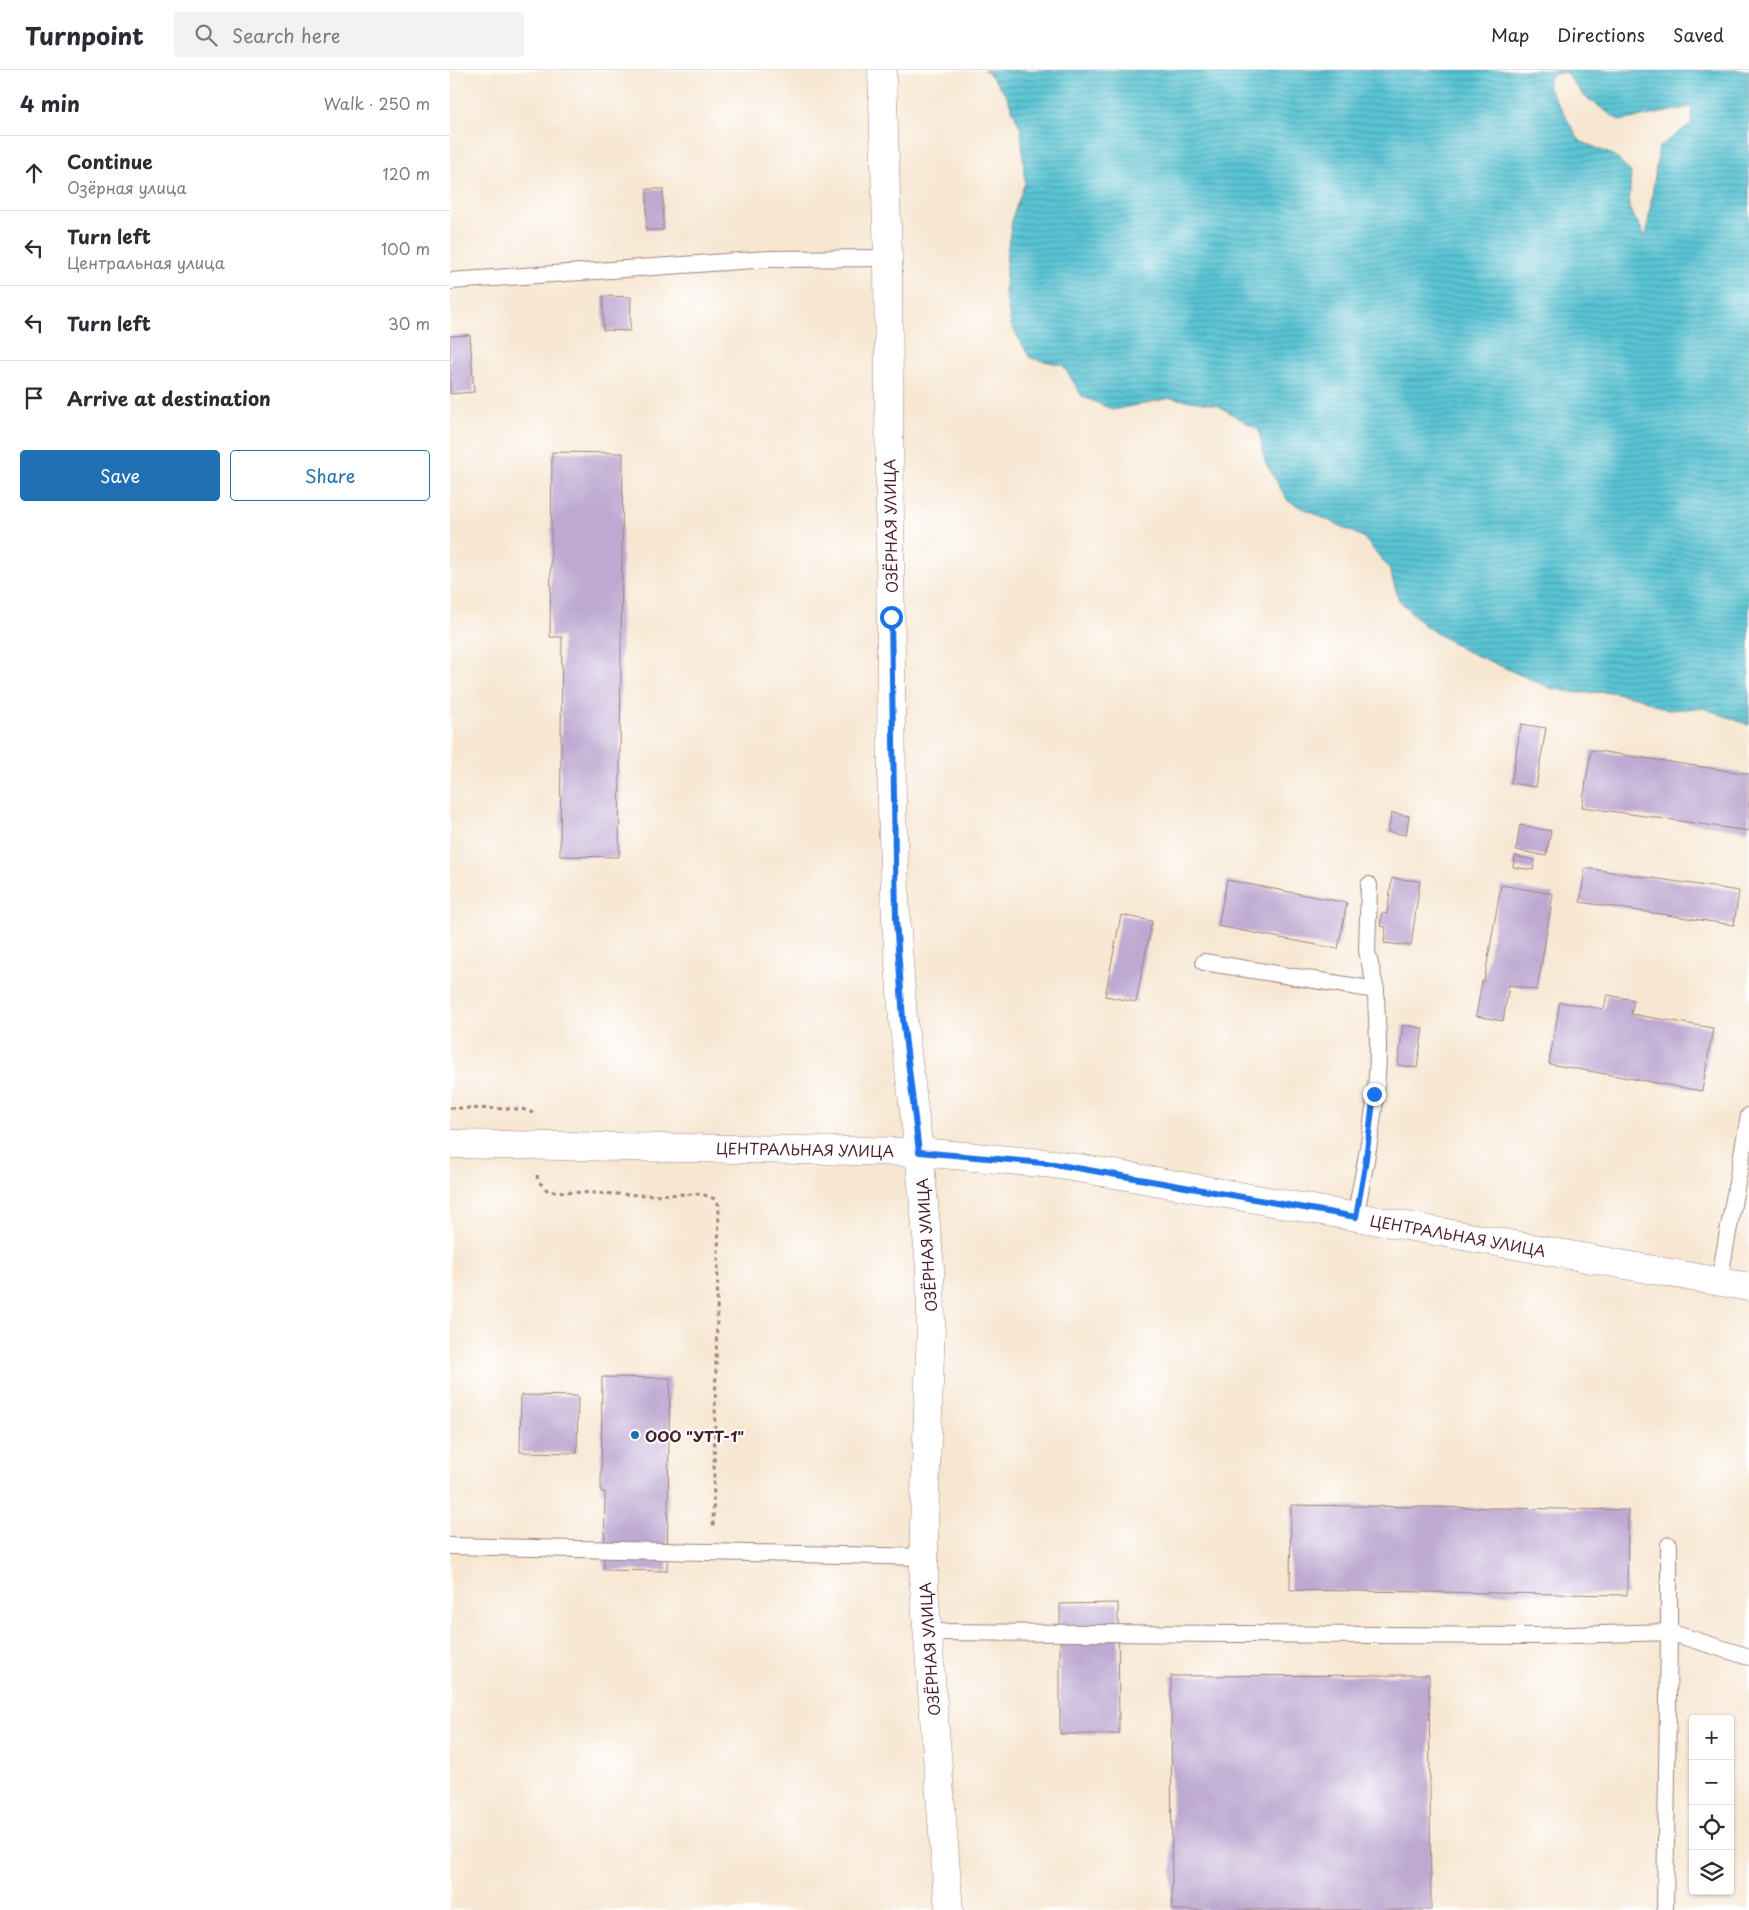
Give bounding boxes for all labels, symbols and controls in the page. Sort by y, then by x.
search box [174,12,524,57]
text: Turnpoint [25,17,144,53]
icon: search [192,21,220,49]
text: Search here [232,21,341,49]
text: Map [1491,21,1529,48]
text: Directions [1557,21,1645,48]
text: Saved [1673,21,1724,48]
text: 4 min [20,87,80,119]
text: Walk · 250 m [324,91,430,115]
text: Continue [67,147,153,175]
icon: ahead [20,159,48,187]
text: 120 m [383,161,430,185]
text: Озёрная улица [67,175,186,199]
text: Turn left [67,222,151,250]
icon: left [20,234,48,262]
text: 100 m [381,236,430,260]
text: Центральная улица [67,250,225,274]
icon: left [20,309,48,337]
text: Turn left [67,309,151,337]
text: 30 m [388,311,430,335]
icon: arrive [20,384,48,412]
text: Arrive at destination [67,384,271,412]
button: Save [20,450,220,501]
button: Share [230,450,430,501]
street label: ОЗЁРНАЯ УЛИЦА [877,459,903,593]
route start [880,606,903,629]
route end [1363,1083,1386,1106]
street label: ЦЕНТРАЛЬНАЯ УЛИЦА [716,1136,894,1162]
street label: ОЗЁРНАЯ УЛИЦА [910,1177,942,1313]
street label: ЦЕНТРАЛЬНАЯ УЛИЦА [1368,1208,1548,1262]
place label: ООО "УТТ-1" [645,1424,744,1447]
marker: ООО "УТТ-1" [629,1429,641,1441]
street label: ОЗЁРНАЯ УЛИЦА [913,1581,945,1717]
map controls [1689,1715,1734,1895]
button: + [1689,1715,1734,1760]
button: − [1689,1760,1734,1805]
button: locate [1689,1805,1734,1850]
button: layers [1689,1850,1734,1895]

